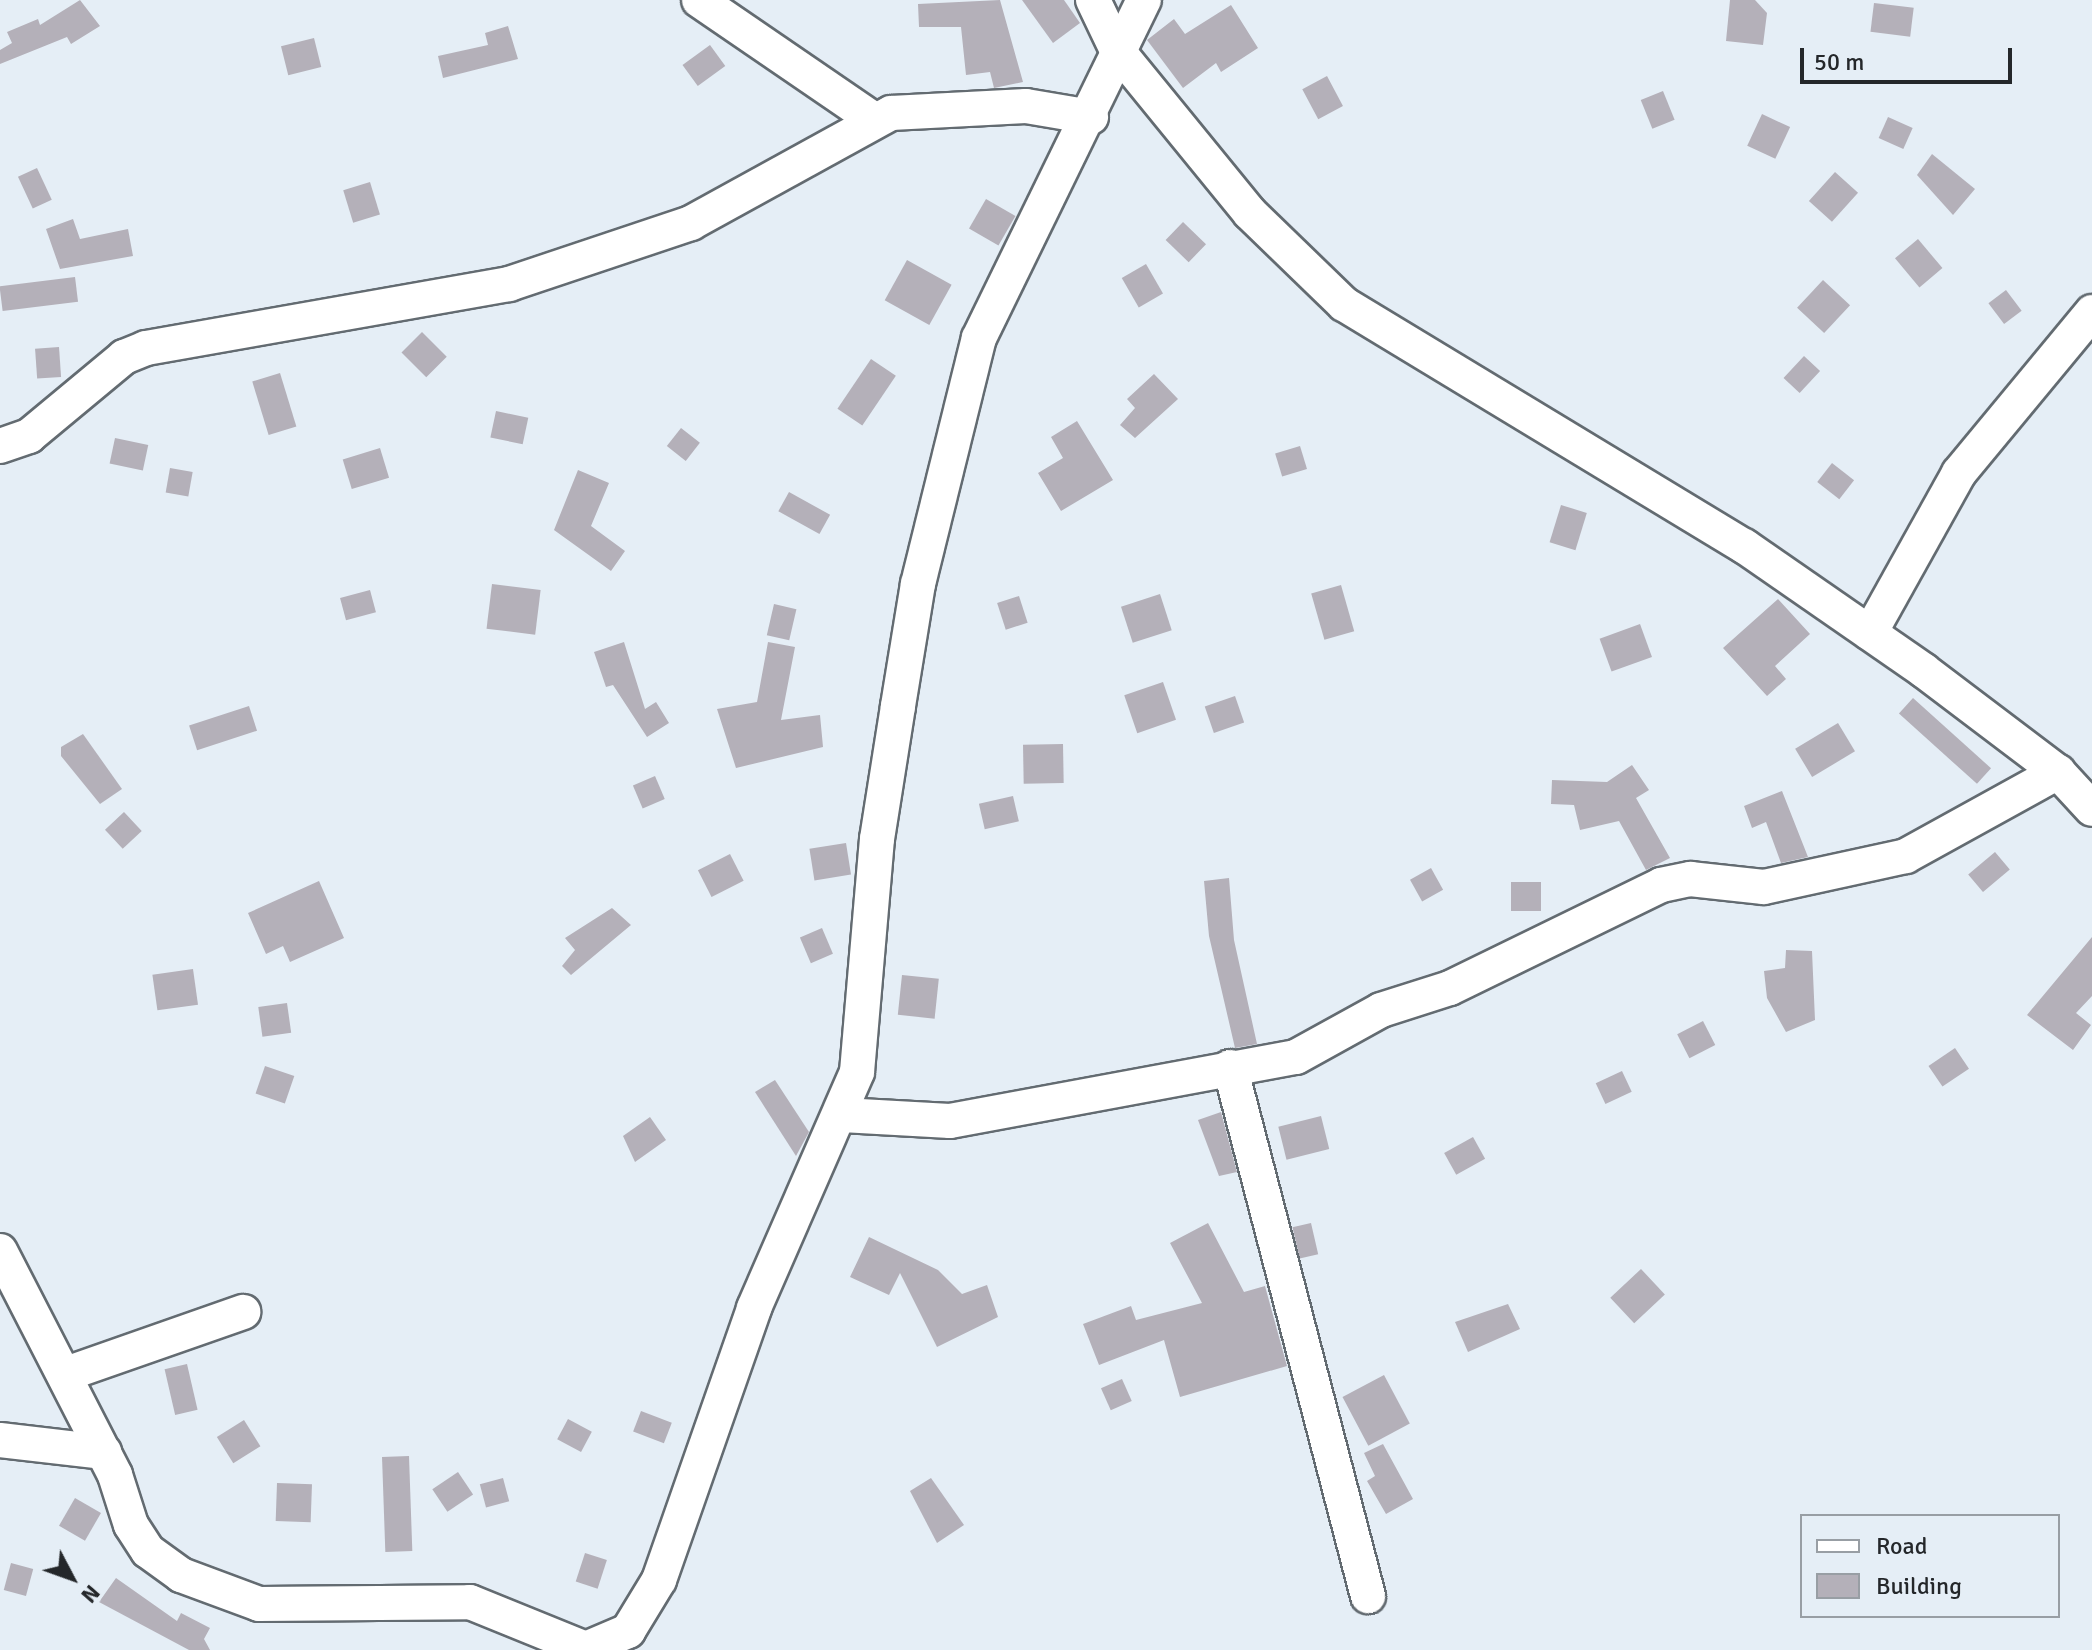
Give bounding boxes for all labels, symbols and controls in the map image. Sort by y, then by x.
scale bar [1804,32,2016,82]
text: 50 m [1814,47,1864,77]
legend [1800,1514,2060,1618]
text: Road [1876,1531,1927,1561]
north arrow [32,1538,112,1618]
text: Building [1876,1571,1962,1601]
text: N [75,1579,106,1609]

